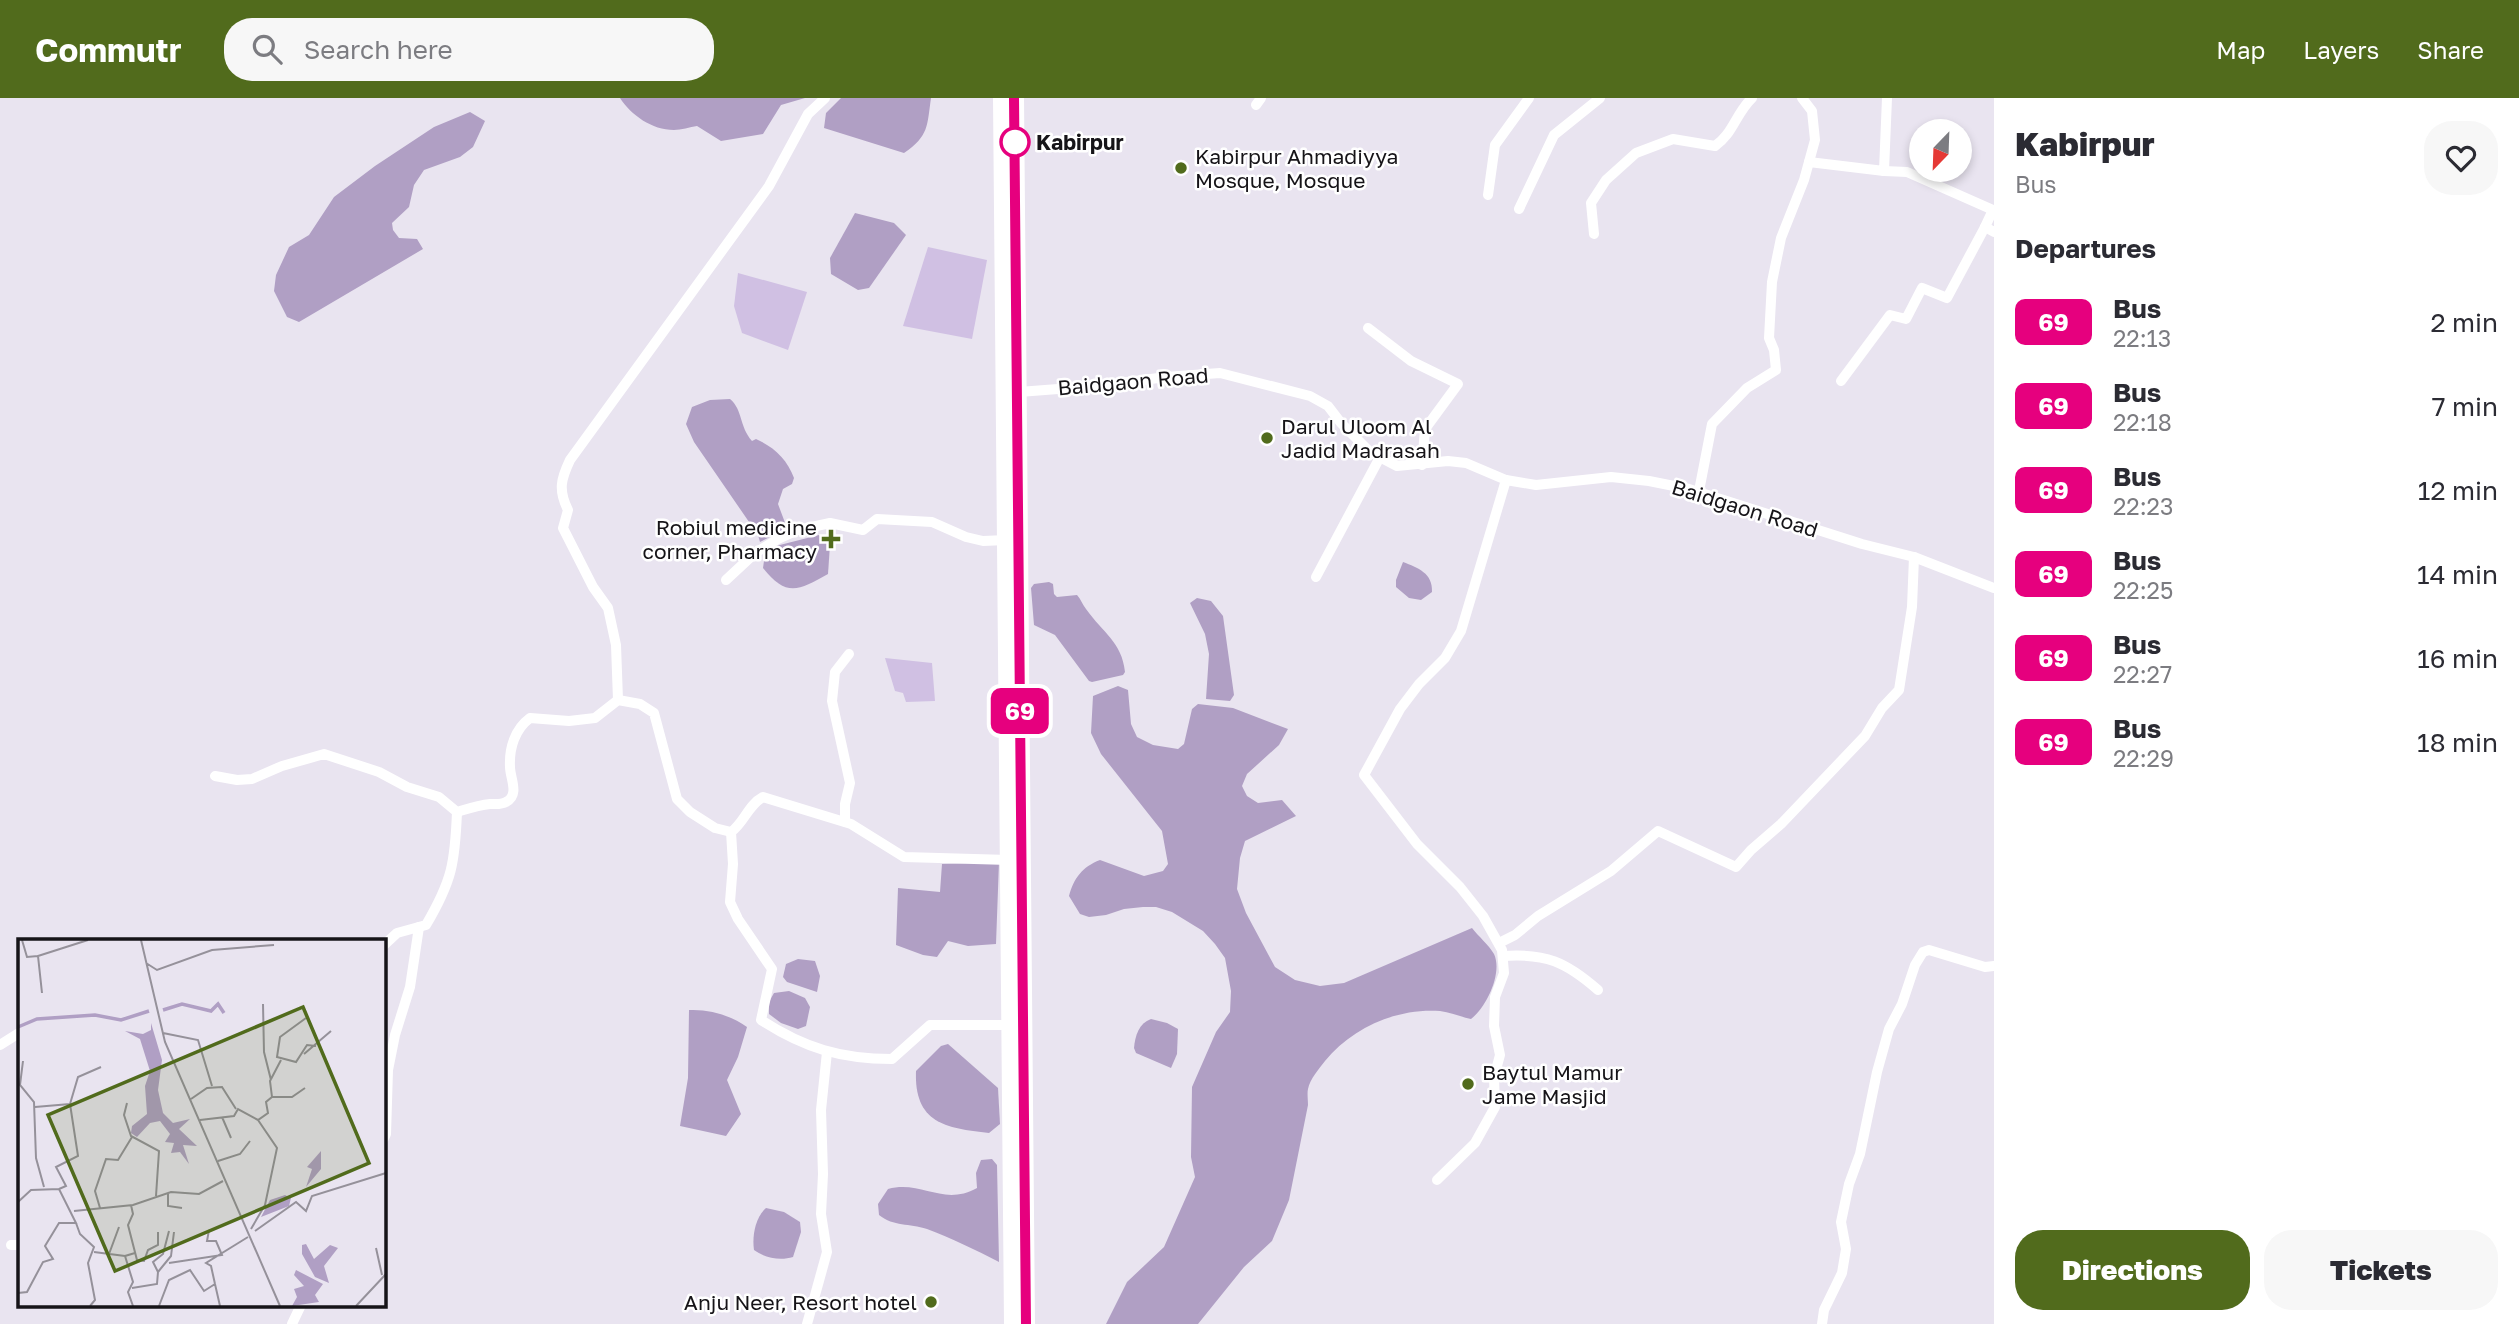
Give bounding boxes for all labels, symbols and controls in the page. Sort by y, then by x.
search box [224,18,714,81]
text: Commutr [35,30,182,69]
icon: search [248,30,286,68]
text: Search here [304,34,453,65]
text: Map [2216,35,2265,64]
text: Layers [2303,35,2379,64]
text: Share [2417,35,2484,64]
north arrow [1909,119,1972,182]
map controls [1909,119,1972,182]
button: heart [2424,121,2498,195]
text: Kabirpur [2015,124,2155,163]
marker: Kabirpur [1000,127,1030,157]
place label: Kabirpur [1036,129,1124,155]
place label: Kabirpur Ahmadiyya Mosque, Mosque [1195,143,1398,193]
marker: Kabirpur Ahmadiyya Mosque, Mosque [1173,160,1189,176]
text: Bus [2015,170,2057,198]
text: Departures [2015,233,2156,264]
text: Bus [2113,293,2161,324]
text: 69 [2038,307,2069,336]
text: 2 min [2430,307,2498,338]
text: 22:13 [2113,324,2171,352]
street label: Baidgaon Road [1056,361,1210,401]
text: Bus [2113,377,2161,408]
text: 69 [2038,391,2069,420]
text: 7 min [2432,391,2498,422]
text: 22:18 [2113,408,2172,436]
place label: Darul Uloom Al Jadid Madrasah [1281,413,1440,463]
marker: Darul Uloom Al Jadid Madrasah [1259,430,1275,446]
text: Bus [2113,461,2161,492]
street label: Baidgaon Road [1669,473,1821,543]
text: 69 [2038,475,2069,504]
text: 12 min [2418,475,2498,506]
text: 22:23 [2113,492,2173,520]
place label: Robiul medicine corner, Pharmacy [642,514,817,564]
marker: Robiul medicine corner, Pharmacy [823,531,839,547]
text: Bus [2113,545,2161,576]
text: 69 [2038,559,2069,588]
text: 14 min [2417,559,2498,590]
text: 22:25 [2113,576,2173,604]
text: Bus [2113,629,2161,660]
text: 69 [2038,643,2069,672]
text: 16 min [2417,643,2498,674]
text: 22:27 [2113,660,2172,688]
line badge: 69 [988,688,1052,734]
text: 69 [1005,696,1035,725]
text: Bus [2113,713,2161,744]
text: 69 [2038,727,2069,756]
text: 18 min [2417,727,2498,758]
text: 22:29 [2113,744,2174,772]
inset map [18,939,385,1306]
place label: Baytul Mamur Jame Masjid [1482,1059,1622,1109]
marker: Baytul Mamur Jame Masjid [1460,1076,1476,1092]
button: Directions [2015,1230,2250,1310]
button: Tickets [2264,1230,2498,1310]
place label: Anju Neer, Resort hotel [684,1289,917,1315]
marker: Anju Neer, Resort hotel [923,1294,939,1310]

